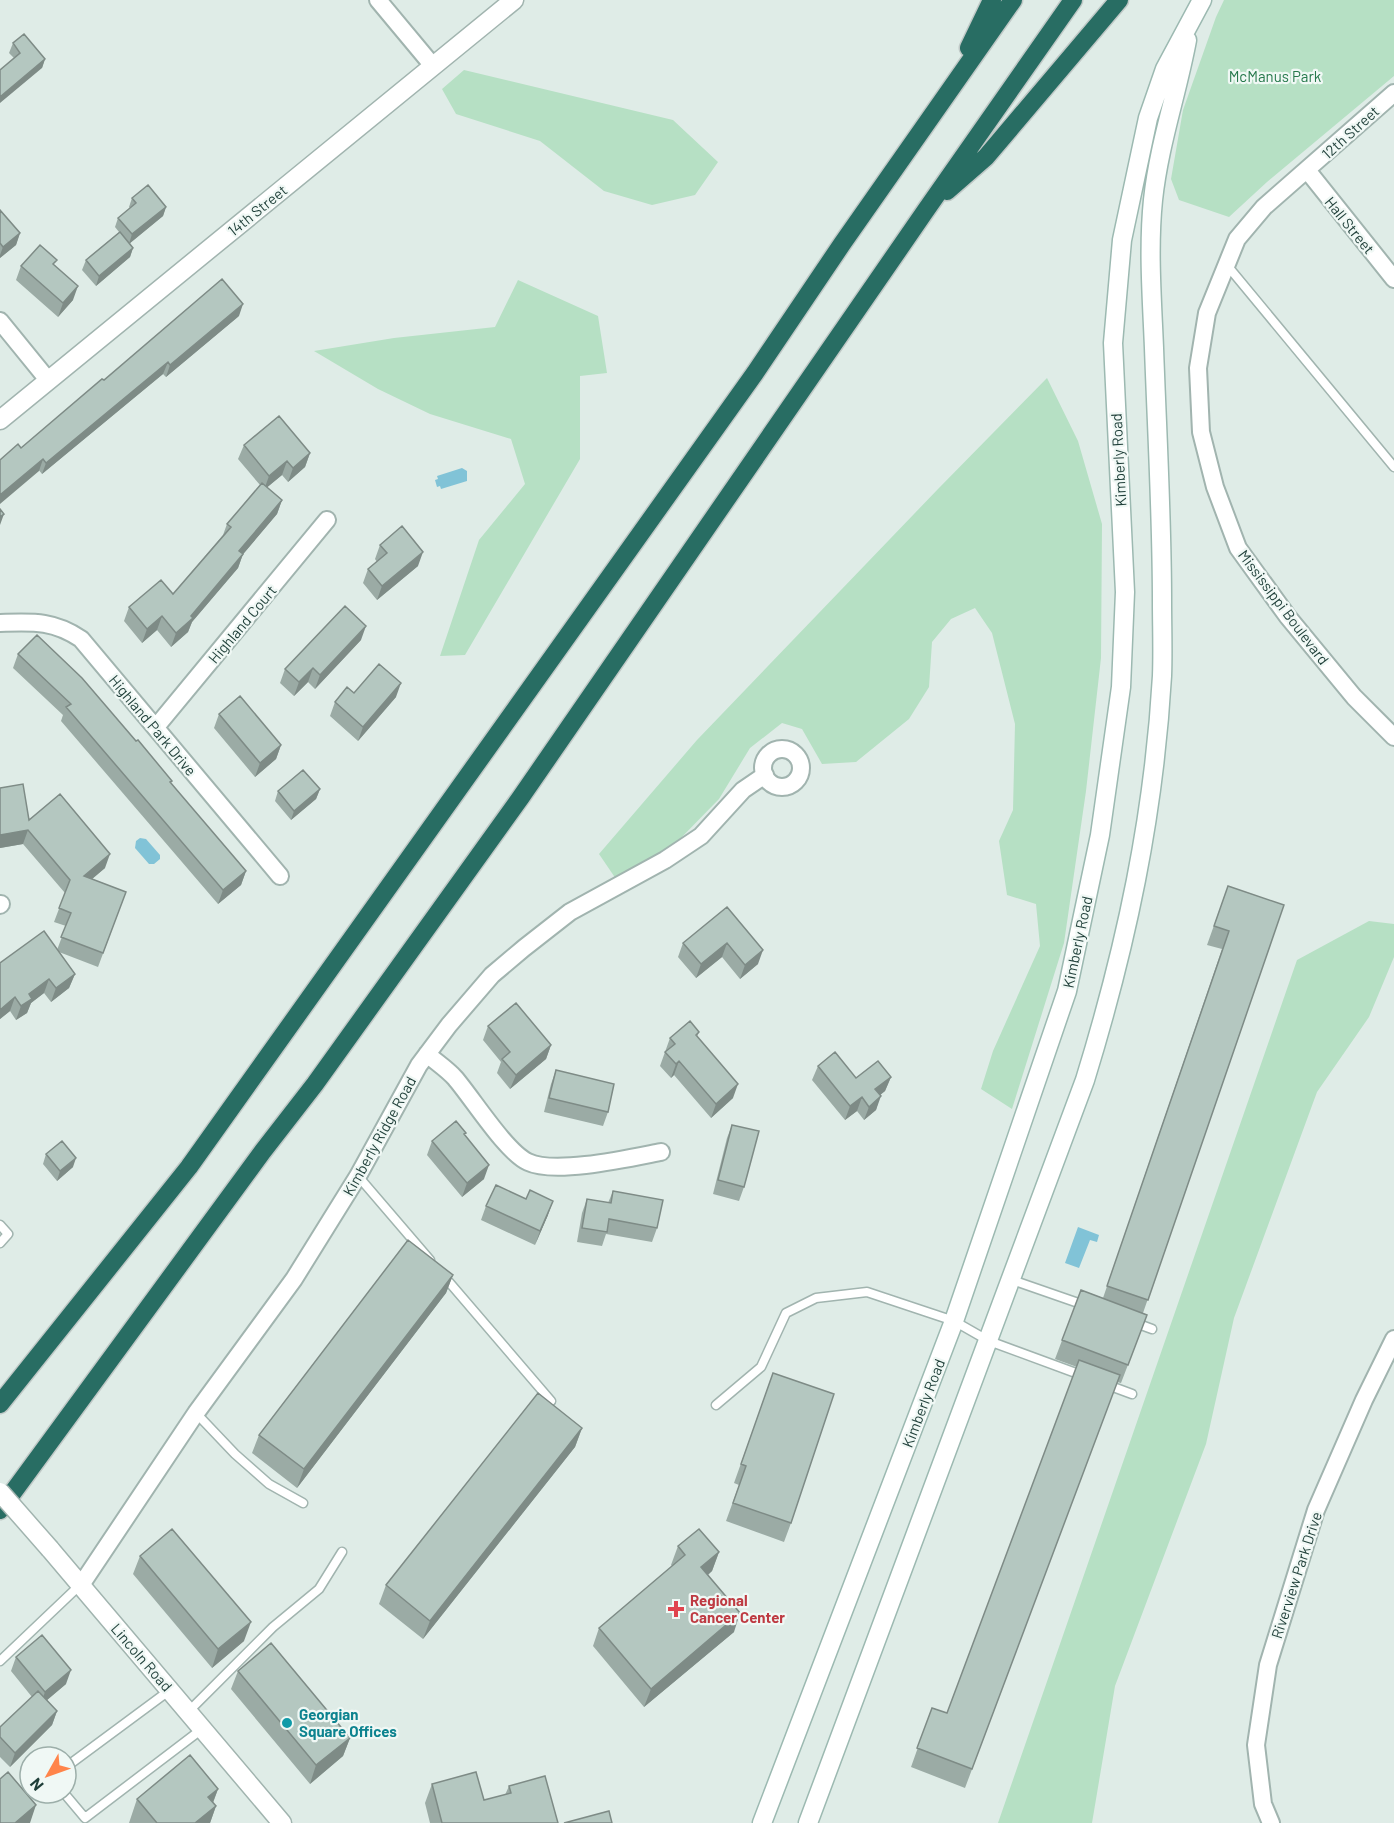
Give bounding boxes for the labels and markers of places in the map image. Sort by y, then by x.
place label: Regional Cancer Center [690,1591,785,1626]
marker: Regional Cancer Center [667,1600,685,1618]
place label: Georgian Square Offices [299,1705,397,1740]
marker: Georgian Square Offices [280,1716,294,1730]

